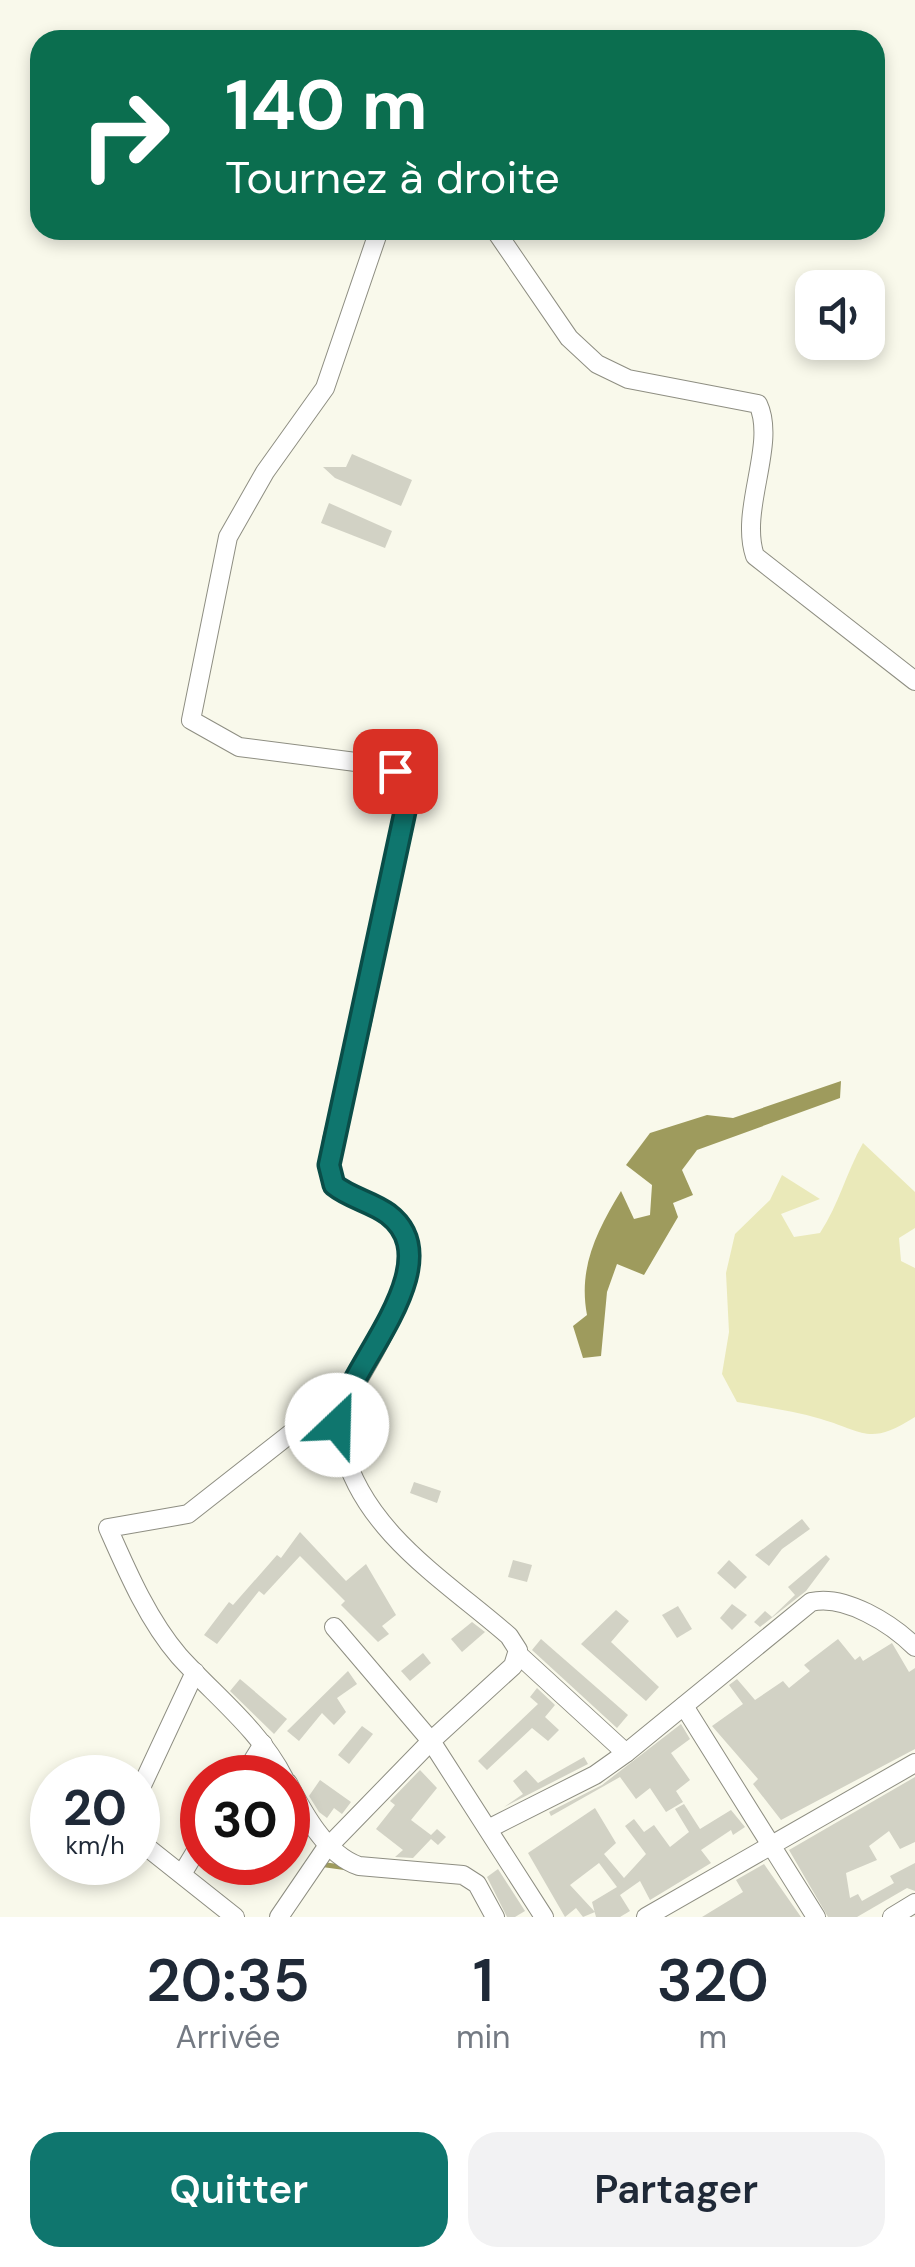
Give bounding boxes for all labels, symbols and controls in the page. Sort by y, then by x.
text: 140 m [225,60,428,151]
icon: right [60,70,190,200]
text: Tournez à droite [225,148,560,207]
map controls [795,270,885,360]
button: sound [795,270,885,360]
pin [353,729,438,814]
icon: arrive [368,744,423,799]
position arrow [285,1373,389,1477]
speed limit sign: 30 [180,1755,310,1885]
text: 20 [63,1775,127,1841]
text: km/h [65,1829,125,1862]
text: 20:35 [146,1941,310,2020]
text: 1 [473,1941,494,2020]
text: 320 [657,1941,769,2020]
text: Arrivée [175,2016,280,2058]
text: min [456,2016,510,2058]
text: m [698,2016,727,2058]
button: Quitter [30,2132,448,2247]
button: Partager [468,2132,885,2247]

